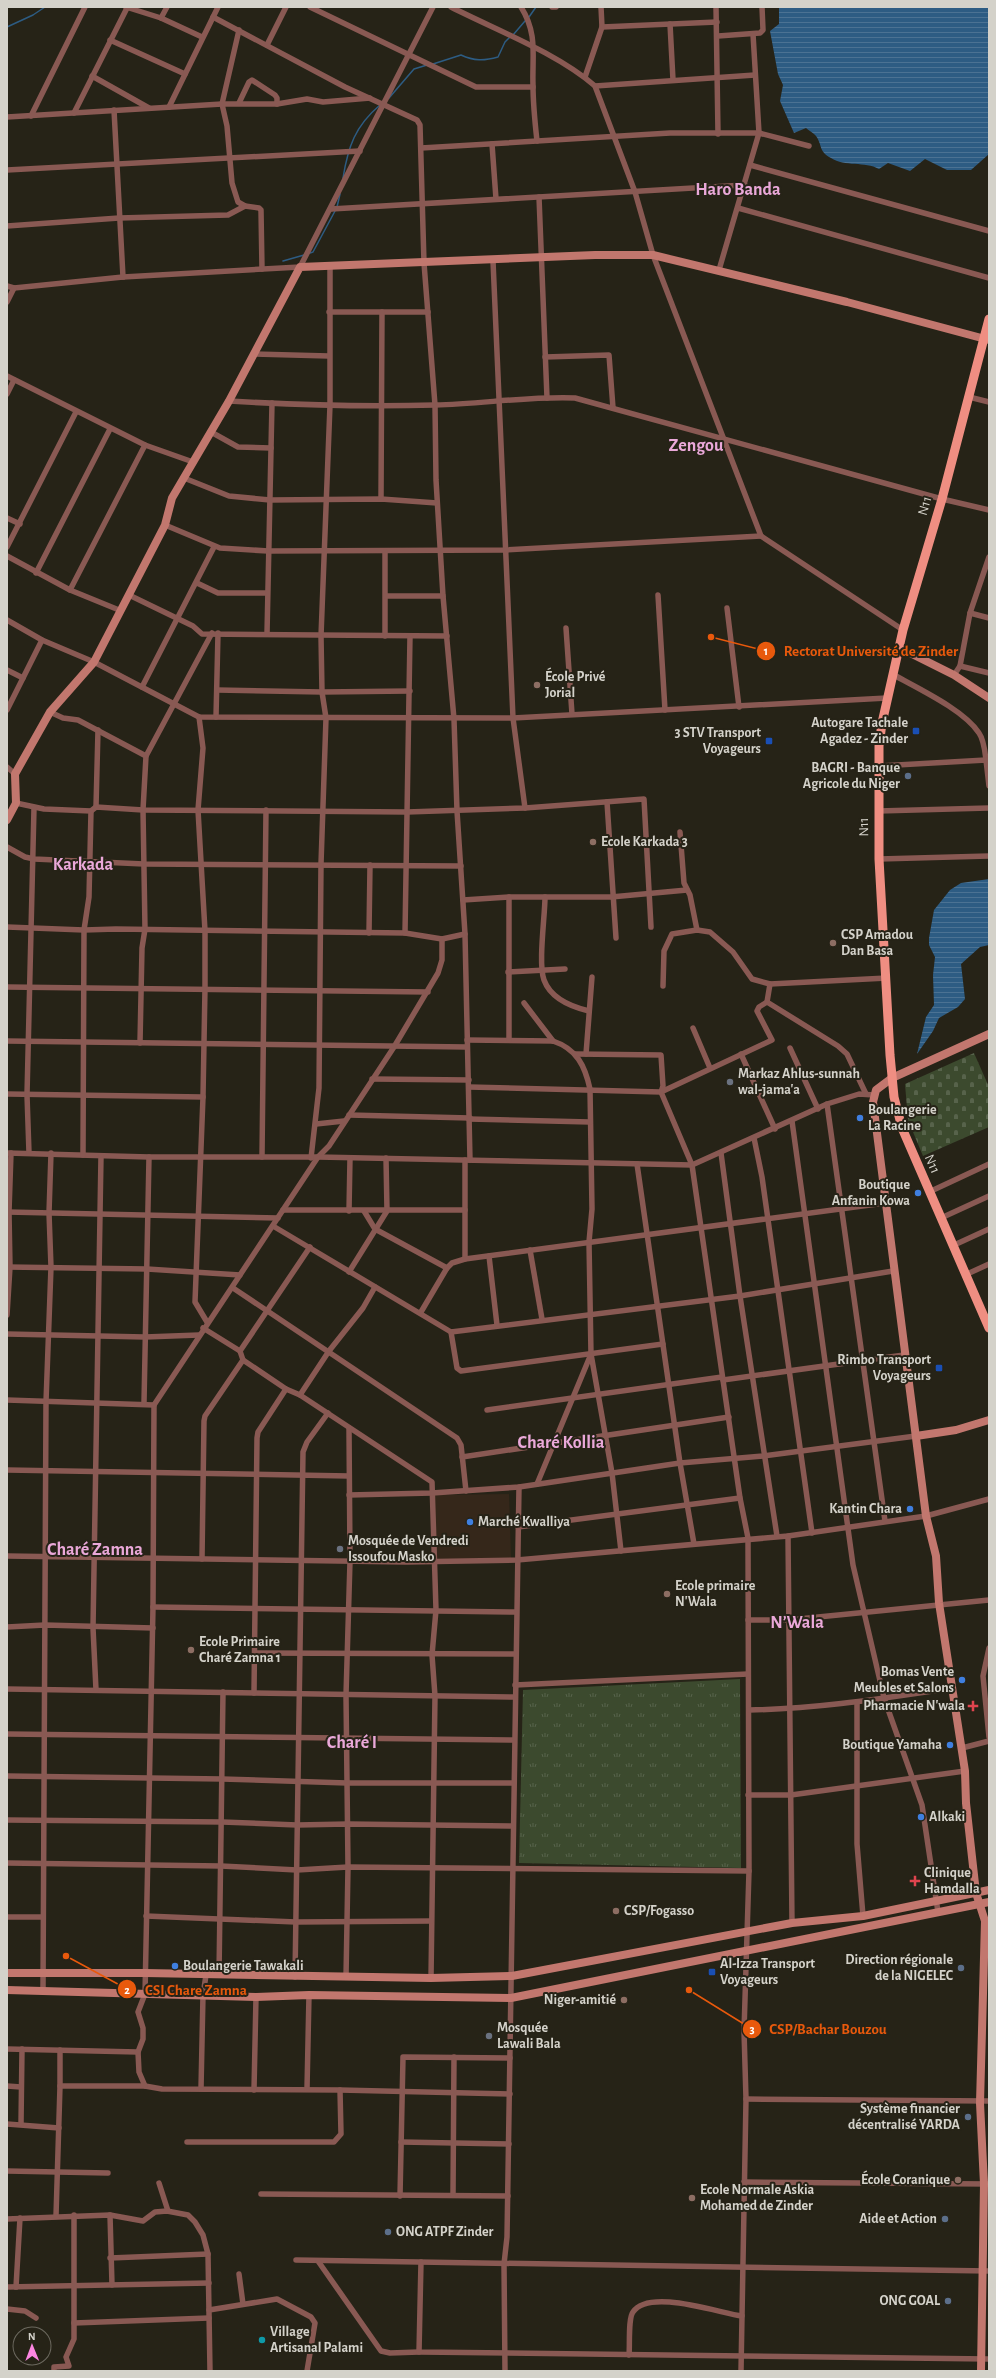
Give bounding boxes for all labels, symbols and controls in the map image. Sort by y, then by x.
district label: Haro Banda [695,181,781,199]
district label: Zengou [669,437,724,455]
street label: N11 [916,495,934,517]
callout: Rectorat Université de Zinder [756,637,966,664]
text: Rectorat Université de Zinder [784,644,959,659]
text: 1 [764,645,768,657]
place label: École Privé Jorial [545,667,606,700]
marker: École Privé Jorial [532,680,542,690]
place label: Autogare Tachale Agadez - Zinder [811,716,908,746]
place label: 3 STV Transport Voyageurs [675,726,761,756]
marker: Autogare Tachale Agadez - Zinder [911,726,921,736]
marker: 3 STV Transport Voyageurs [764,736,774,746]
place label: BAGRI - Banque Agricole du Niger [803,761,900,791]
marker: BAGRI - Banque Agricole du Niger [903,771,913,781]
street label: N11 [857,817,871,837]
place label: Ecole Karkada 3 [601,835,688,849]
marker: Ecole Karkada 3 [588,837,598,847]
district label: Karkada [53,856,114,874]
place label: CSP Amadou Dan Basa [841,928,914,958]
marker: CSP Amadou Dan Basa [828,938,838,948]
place label: Markaz Ahlus-sunnah wal-jama'a [738,1067,860,1097]
marker: Markaz Ahlus-sunnah wal-jama'a [725,1077,735,1087]
place label: Boulangerie La Racine [868,1103,937,1133]
marker: Boulangerie La Racine [855,1113,865,1123]
street label: N11 [922,1152,942,1176]
place label: Boutique Anfanin Kowa [832,1178,910,1208]
marker: Boutique Anfanin Kowa [913,1188,923,1198]
place label: Rimbo Transport Voyageurs [837,1353,931,1383]
marker: Rimbo Transport Voyageurs [934,1363,944,1373]
district label: Charé Kollia [518,1434,605,1452]
place label: Kantin Chara [829,1502,902,1516]
marker: Kantin Chara [905,1504,915,1514]
place label: Marché Kwalliya [478,1515,570,1529]
marker: Marché Kwalliya [465,1517,475,1527]
place label: Mosquée de Vendredi Issoufou Masko [348,1534,469,1564]
district label: Charé Zamna [47,1541,143,1559]
marker: Mosquée de Vendredi Issoufou Masko [335,1544,345,1554]
place label: Ecole primaire N'Wala [675,1579,756,1609]
marker: Ecole primaire N'Wala [662,1589,672,1599]
district label: N’Wala [770,1614,824,1632]
place label: Ecole Primaire Charé Zamna 1 [199,1635,281,1665]
marker: Ecole Primaire Charé Zamna 1 [186,1645,196,1655]
place label: Bomas Vente Meubles et Salons [854,1665,954,1695]
marker: Bomas Vente Meubles et Salons [957,1675,967,1685]
place label: Pharmacie N'wala [863,1699,965,1713]
marker: Pharmacie N'wala [968,1701,978,1711]
district label: Charé I [327,1734,377,1752]
place label: Boutique Yamaha [842,1738,942,1752]
marker: Boutique Yamaha [945,1740,955,1750]
place label: Alkaki [929,1810,965,1824]
marker: Alkaki [916,1812,926,1822]
place label: Clinique Hamdalla [924,1866,980,1896]
marker: Clinique Hamdalla [909,1875,921,1887]
place label: CSP/Fogasso [624,1904,694,1918]
marker: CSP/Fogasso [611,1906,621,1916]
place label: Direction régionale de la NIGELEC [845,1953,954,1983]
place label: Al-Izza Transport Voyageurs [720,1957,815,1987]
place label: Boulangerie Tawakali [183,1959,304,1973]
marker: Boulangerie Tawakali [170,1961,180,1971]
marker: Direction régionale de la NIGELEC [956,1963,966,1973]
marker: Al-Izza Transport Voyageurs [707,1967,717,1977]
callout: CSI Chare Zamna [117,1976,255,2003]
text: CSI Chare Zamna [145,1983,247,1998]
text: 2 [124,1984,130,1996]
place label: Niger-amitié [544,1993,616,2007]
marker: Niger-amitié [619,1995,629,2005]
callout: CSP/Bachar Bouzou [742,2015,895,2042]
place label: Mosquée Lawali Bala [497,2021,561,2051]
text: CSP/Bachar Bouzou [769,2022,887,2037]
text: 3 [749,2023,755,2035]
marker: Mosquée Lawali Bala [484,2031,494,2041]
place label: Système financier décentralisé YARDA [848,2102,961,2132]
marker: Système financier décentralisé YARDA [963,2112,973,2122]
place label: École Coranique [861,2170,950,2187]
marker: École Coranique [953,2175,963,2185]
place label: Ecole Normale Askia Mohamed de Zinder [700,2183,815,2213]
marker: Ecole Normale Askia Mohamed de Zinder [687,2193,697,2203]
place label: Aide et Action [859,2212,937,2226]
marker: Aide et Action [940,2214,950,2224]
place label: ONG ATPF Zinder [396,2225,494,2239]
marker: ONG ATPF Zinder [383,2227,393,2237]
place label: ONG GOAL [879,2294,941,2308]
marker: ONG GOAL [943,2296,953,2306]
place label: Village Artisanal Palami [270,2325,363,2355]
north arrow [12,2326,52,2366]
text: N [28,2331,36,2342]
marker: Village Artisanal Palami [257,2335,267,2345]

